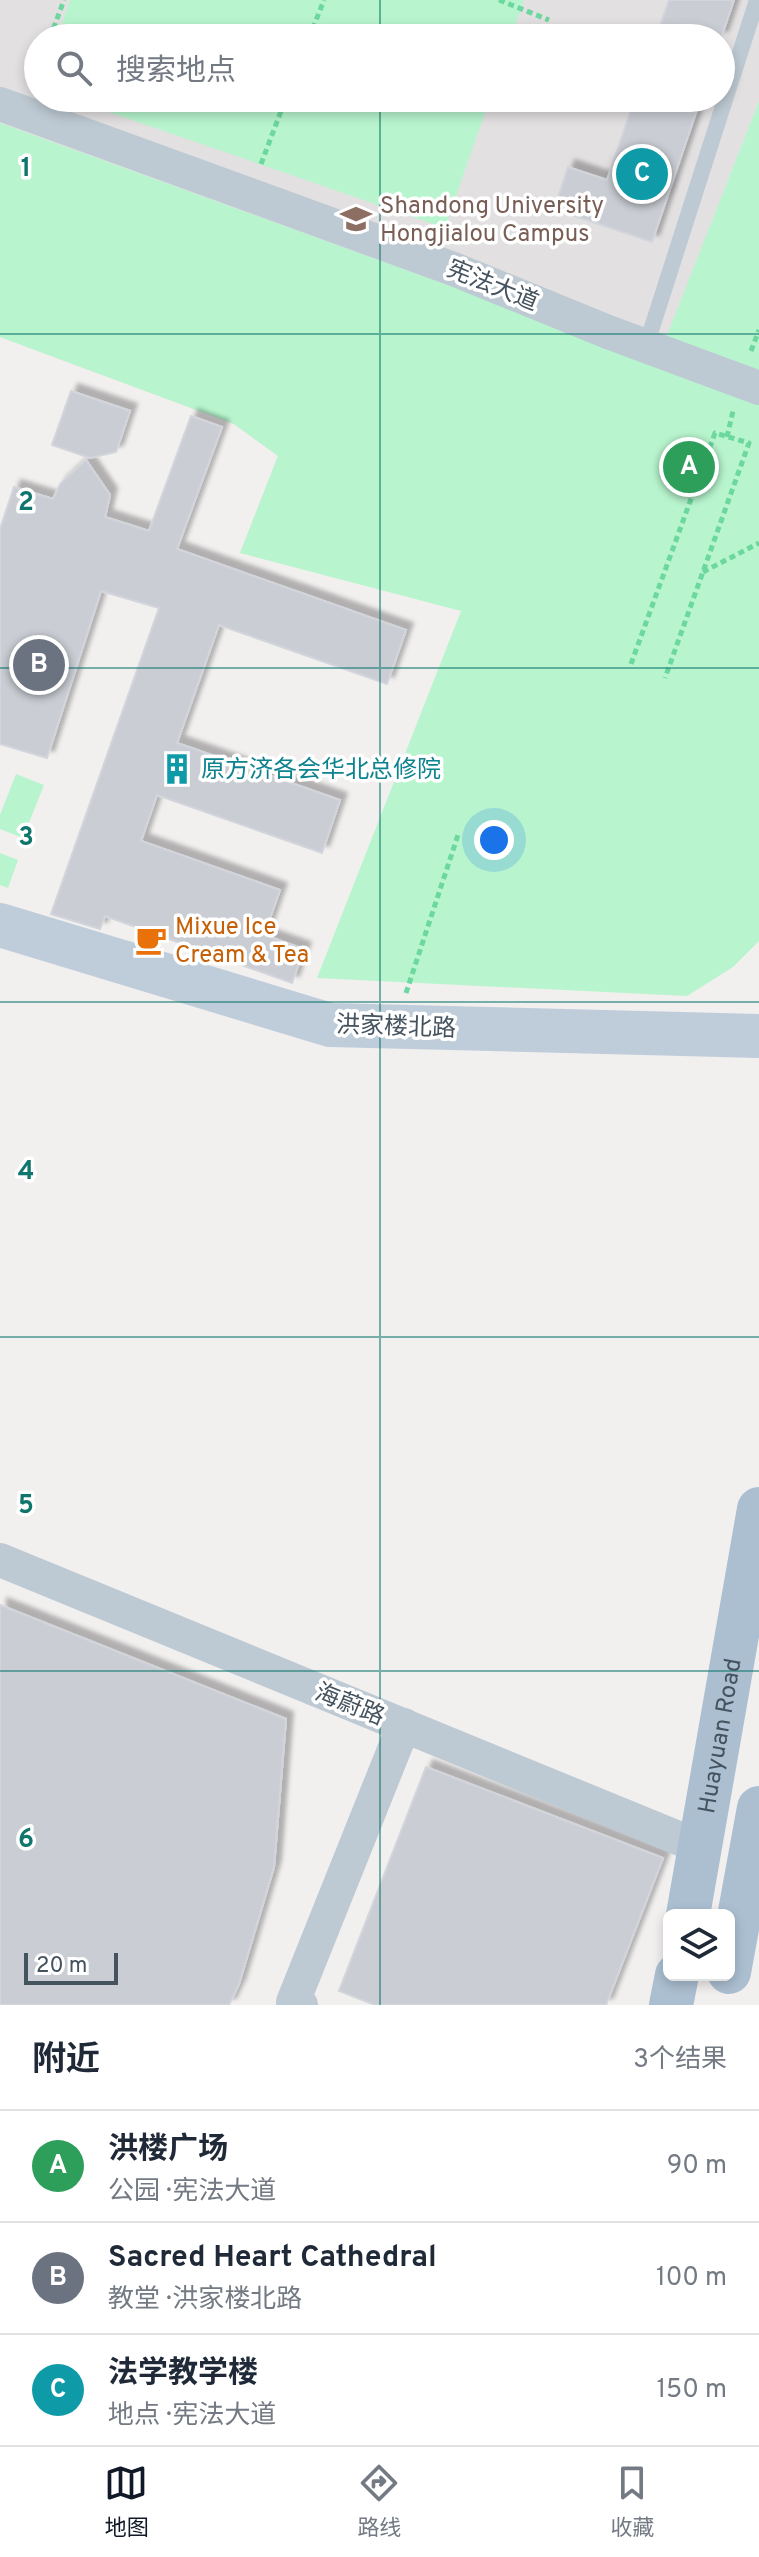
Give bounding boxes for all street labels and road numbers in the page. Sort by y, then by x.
street label: 宪法大道 [442,255,542,319]
street label: 洪家楼北路 [335,1011,456,1045]
street label: Huayuan Road [693,1656,750,1816]
street label: 海蔚路 [310,1678,388,1733]

